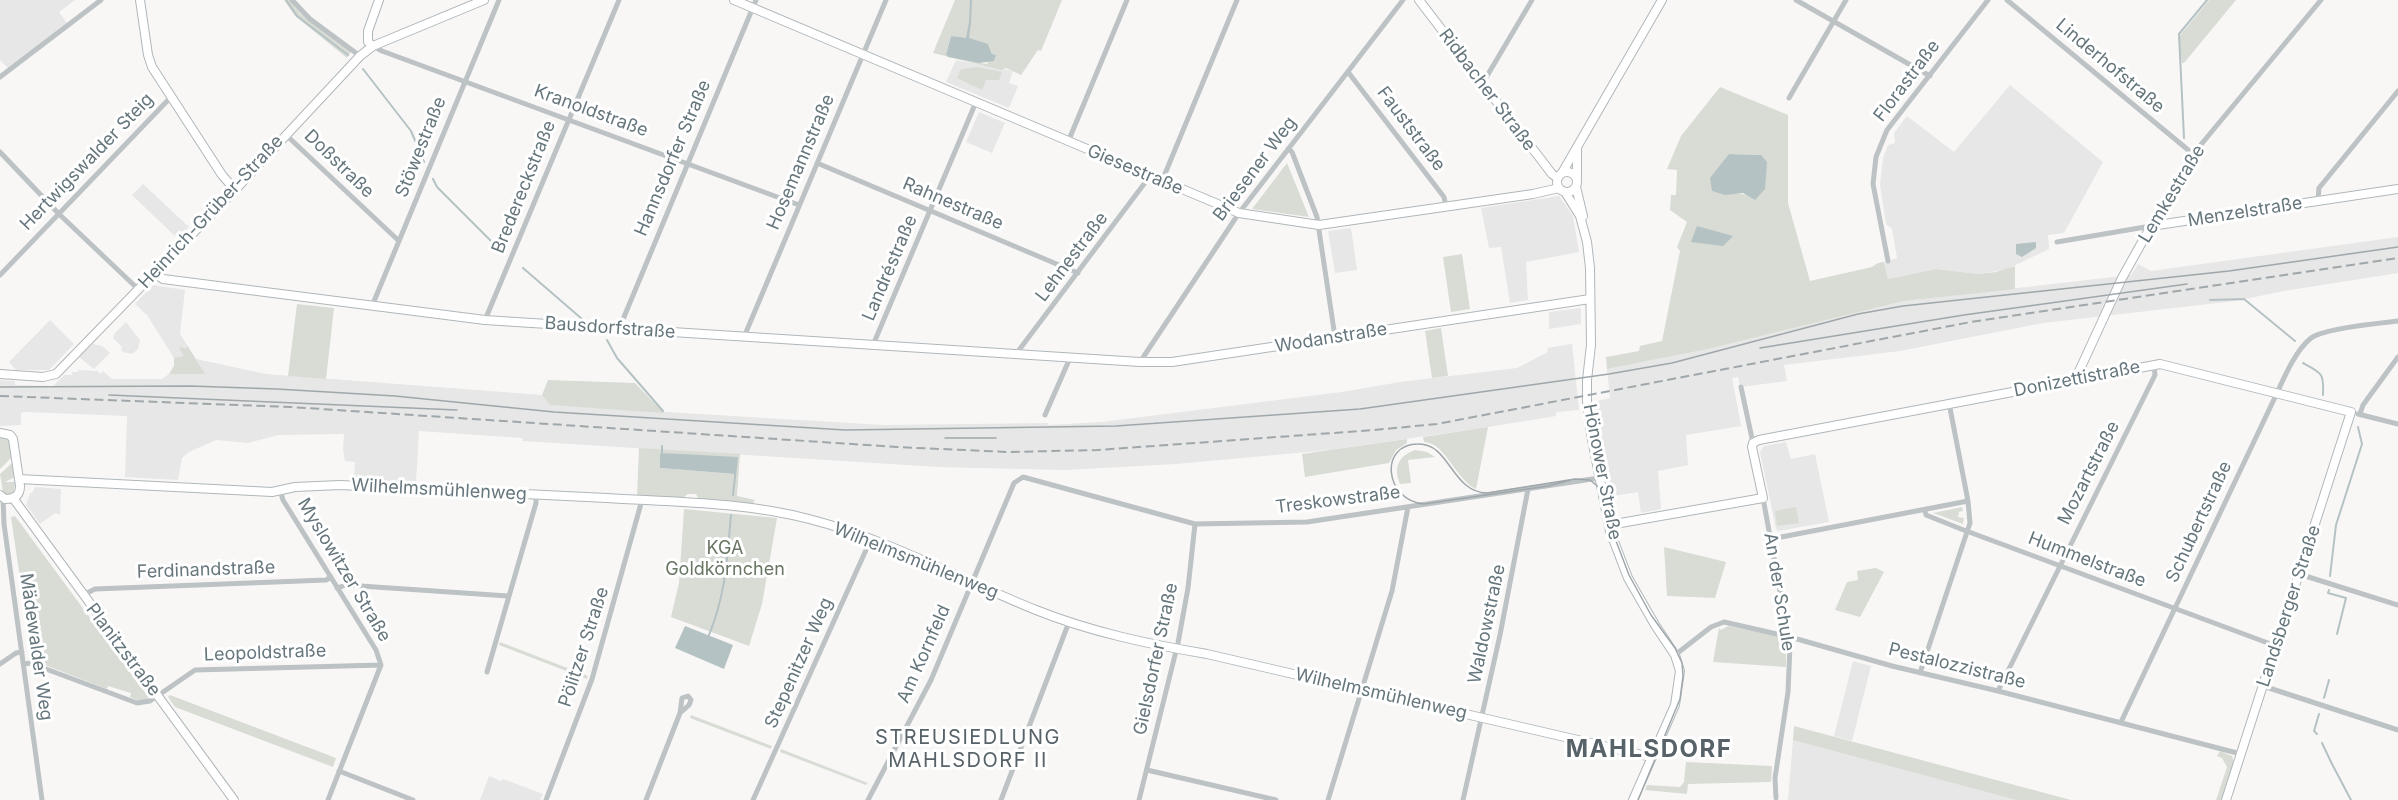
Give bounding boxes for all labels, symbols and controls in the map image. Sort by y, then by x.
street label: Linderhofstraße [2051,14,2169,118]
street label: Ridbacher Straße [1434,25,1540,155]
street label: Florastraße [1869,36,1945,126]
street label: Hannsdorfer Straße [630,77,716,239]
street label: Kranoldstraße [531,80,651,142]
street label: Fauststraße [1372,83,1450,175]
street label: Hertwigswalder Steig [16,89,158,235]
street label: Hosemannstraße [763,91,839,233]
street label: Stöwestraße [391,94,451,200]
street label: Briesener Weg [1209,113,1301,225]
street label: Bredereckstraße [488,117,560,257]
street label: Doßstraße [300,125,378,203]
street label: Heinrich-Grüber-Straße [134,131,288,293]
street label: Giesestraße [1084,140,1186,200]
street label: Lemkestraße [2134,141,2210,247]
street label: Rahnestraße [899,173,1007,235]
street label: Menzelstraße [2186,192,2304,232]
street label: Lehnestraße [1031,208,1113,306]
street label: Landréstraße [858,212,922,324]
street label: Bausdorfstraße [544,313,676,343]
street label: Wodanstraße [1273,318,1389,358]
street label: Donizettistraße [2012,356,2142,402]
street label: Hönower Straße [1578,402,1626,542]
street label: Mozartstraße [2054,418,2124,528]
street label: Schubertstraße [2161,458,2237,586]
street label: Wilhelmsmühlenweg [351,475,527,505]
street label: Treskowstraße [1274,482,1402,518]
street label: Myslowitzer Straße [293,494,395,646]
street label: Wilhelmsmühlenweg [831,518,1001,604]
street label: Landsberger Straße [2253,522,2325,690]
street label: Hummelstraße [2025,528,2149,592]
street label: An der Schule [1759,531,1799,653]
park label: KGA Goldkörnchen [665,538,785,580]
street label: Ferdinandstraße [136,557,276,583]
street label: Waldowstraße [1464,562,1510,686]
street label: Mädewalder Weg [15,572,57,722]
street label: Gielsdorfer Straße [1129,581,1183,737]
street label: Pölitzer Straße [554,584,614,710]
street label: Stepenitzer Weg [761,594,837,732]
street label: Planitzstraße [81,599,165,701]
street label: Am Kornfeld [893,602,955,706]
street label: Pestalozzistraße [1886,639,2028,693]
street label: Leopoldstraße [203,640,327,666]
street label: Wilhelmsmühlenweg [1293,664,1469,724]
district label: STREUSIEDLUNG MAHLSDORF II [875,726,1061,773]
district label: MAHLSDORF [1566,736,1732,764]

